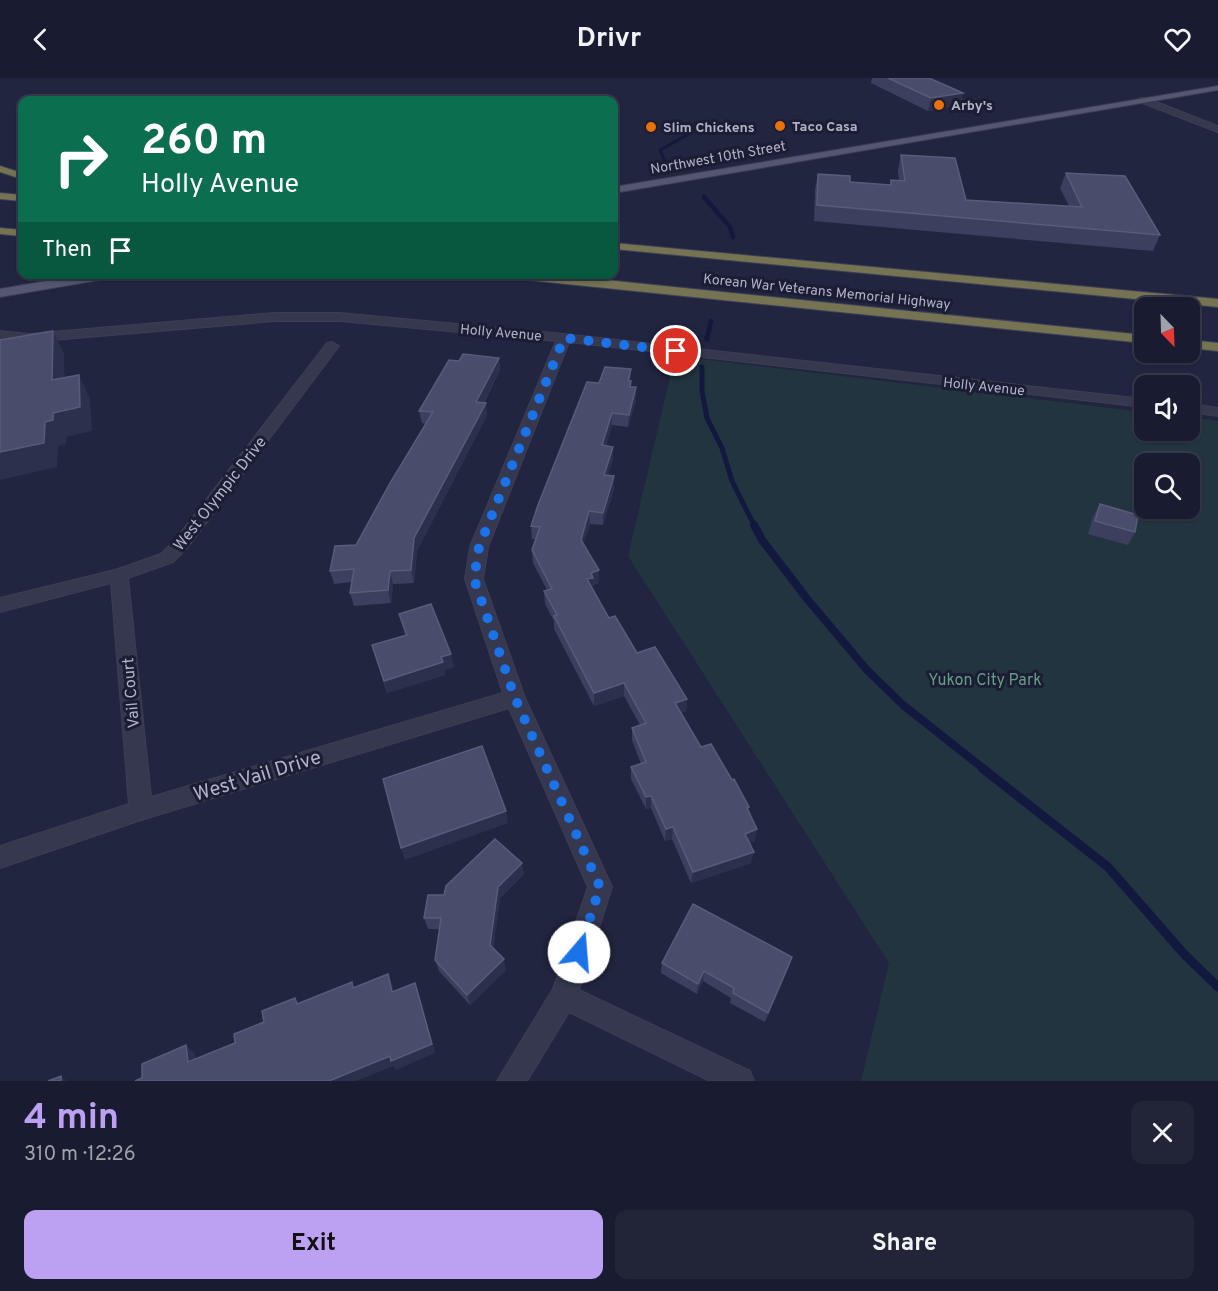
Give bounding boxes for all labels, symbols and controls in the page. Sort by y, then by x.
text: Drivr [577,22,641,56]
icon: back [24,23,57,56]
icon: heart [1161,23,1194,56]
marker: Arby's [932,98,946,112]
place label: Arby's [951,98,993,115]
text: 260 m [141,116,267,169]
marker: Taco Casa [773,119,787,133]
place label: Taco Casa [792,119,858,136]
icon: right [42,120,120,198]
marker: Slim Chickens [644,120,658,134]
place label: Slim Chickens [663,120,755,137]
street label: Northwest 10th Street [649,138,787,179]
text: Holly Avenue [141,168,299,202]
icon: arrive [104,234,137,267]
text: Then [42,237,92,264]
street label: Korean War Veterans Memorial Highway [702,271,951,314]
north arrow [1134,297,1200,363]
map controls [1134,297,1200,519]
street label: Holly Avenue [459,321,542,346]
pin [650,325,701,376]
icon: arrive [659,334,692,367]
street label: Holly Avenue [942,375,1025,400]
button: sound [1134,375,1200,441]
street label: West Olympic Drive [170,433,271,555]
button: search [1134,453,1200,519]
street label: Vail Court [119,657,145,729]
park label: Yukon City Park [928,671,1042,691]
street label: West Vail Drive [191,745,325,809]
position arrow [547,920,611,984]
text: 4 min [24,1096,119,1142]
button: close [1131,1101,1194,1164]
text: 310 m · 12:26 [24,1142,136,1168]
button: Exit [24,1210,603,1279]
button: Share [615,1210,1194,1279]

